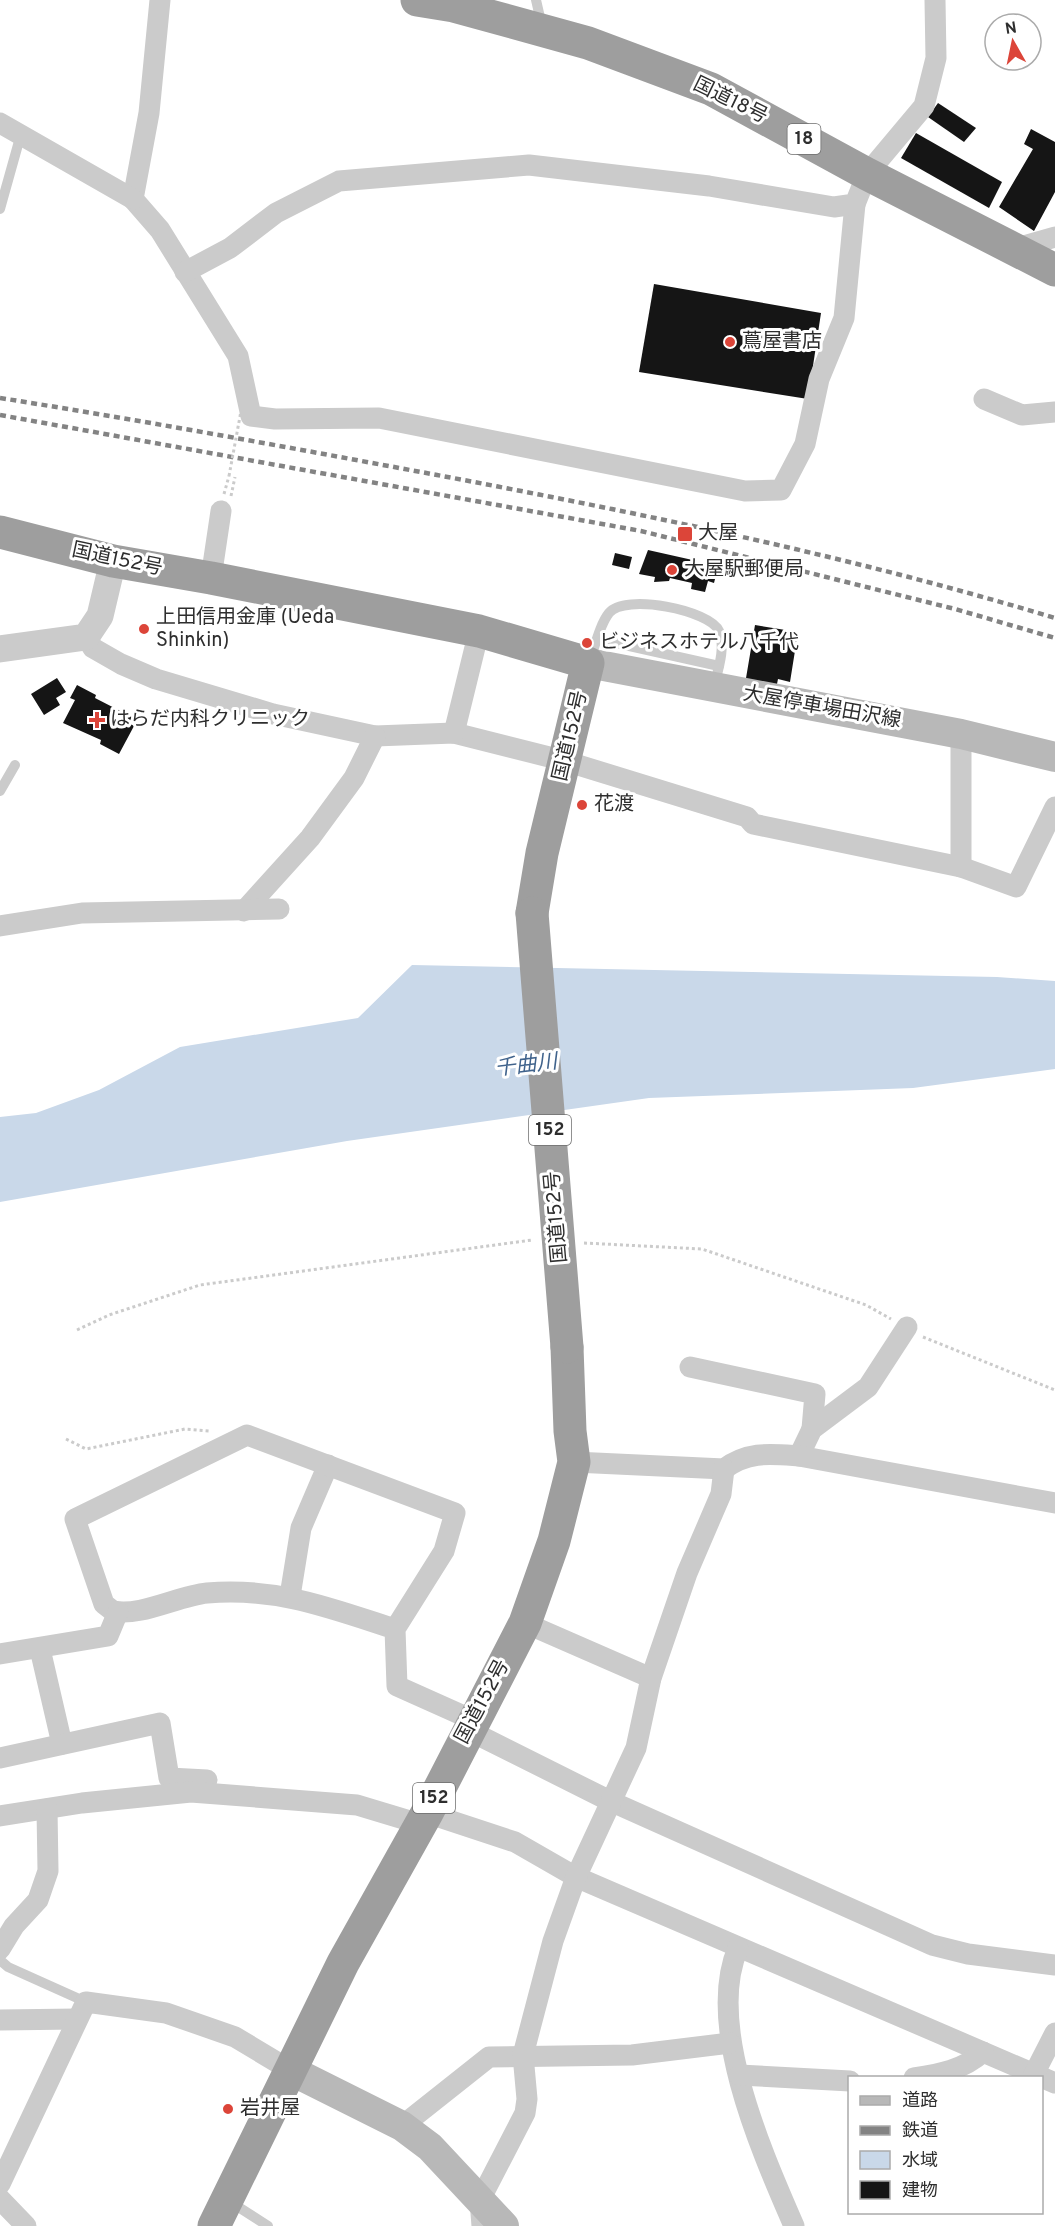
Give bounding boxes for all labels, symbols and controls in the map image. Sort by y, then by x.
north arrow [983,12,1043,72]
text: N [1004,18,1018,40]
street label: 国道18号 [688,72,772,130]
road number: 18 [788,124,820,154]
place label: 蔦屋書店 [742,329,822,355]
marker: 蔦屋書店 [723,335,737,349]
place label: 大屋 [698,521,738,547]
marker: 大屋 [676,525,694,543]
street label: 国道152号 [69,538,165,582]
place label: 大屋駅郵便局 [684,557,804,583]
marker: 大屋駅郵便局 [665,563,679,577]
place label: 上田信用金庫 (Ueda Shinkin) [156,605,334,654]
marker: 上田信用金庫 (Ueda Shinkin) [137,622,151,636]
place label: ビジネスホテル八千代 [599,630,799,656]
marker: ビジネスホテル八千代 [580,636,594,650]
street label: 大屋停車場田沢線 [741,681,903,735]
street label: 国道152号 [548,688,594,784]
place label: はらだ内科クリニック [110,707,310,733]
marker: はらだ内科クリニック [88,711,106,729]
place label: 花渡 [594,792,634,818]
marker: 花渡 [575,798,589,812]
water label: 千曲川 [493,1049,561,1083]
road number: 152 [529,1115,571,1145]
street label: 国道152号 [540,1170,574,1264]
street label: 国道152号 [450,1655,516,1749]
road number: 152 [413,1783,455,1813]
legend [848,2076,1043,2214]
text: 道路 [902,2090,938,2113]
place label: 岩井屋 [240,2096,300,2122]
marker: 岩井屋 [221,2102,235,2116]
text: 鉄道 [902,2120,938,2143]
text: 水域 [902,2150,938,2173]
text: 建物 [902,2180,938,2203]

